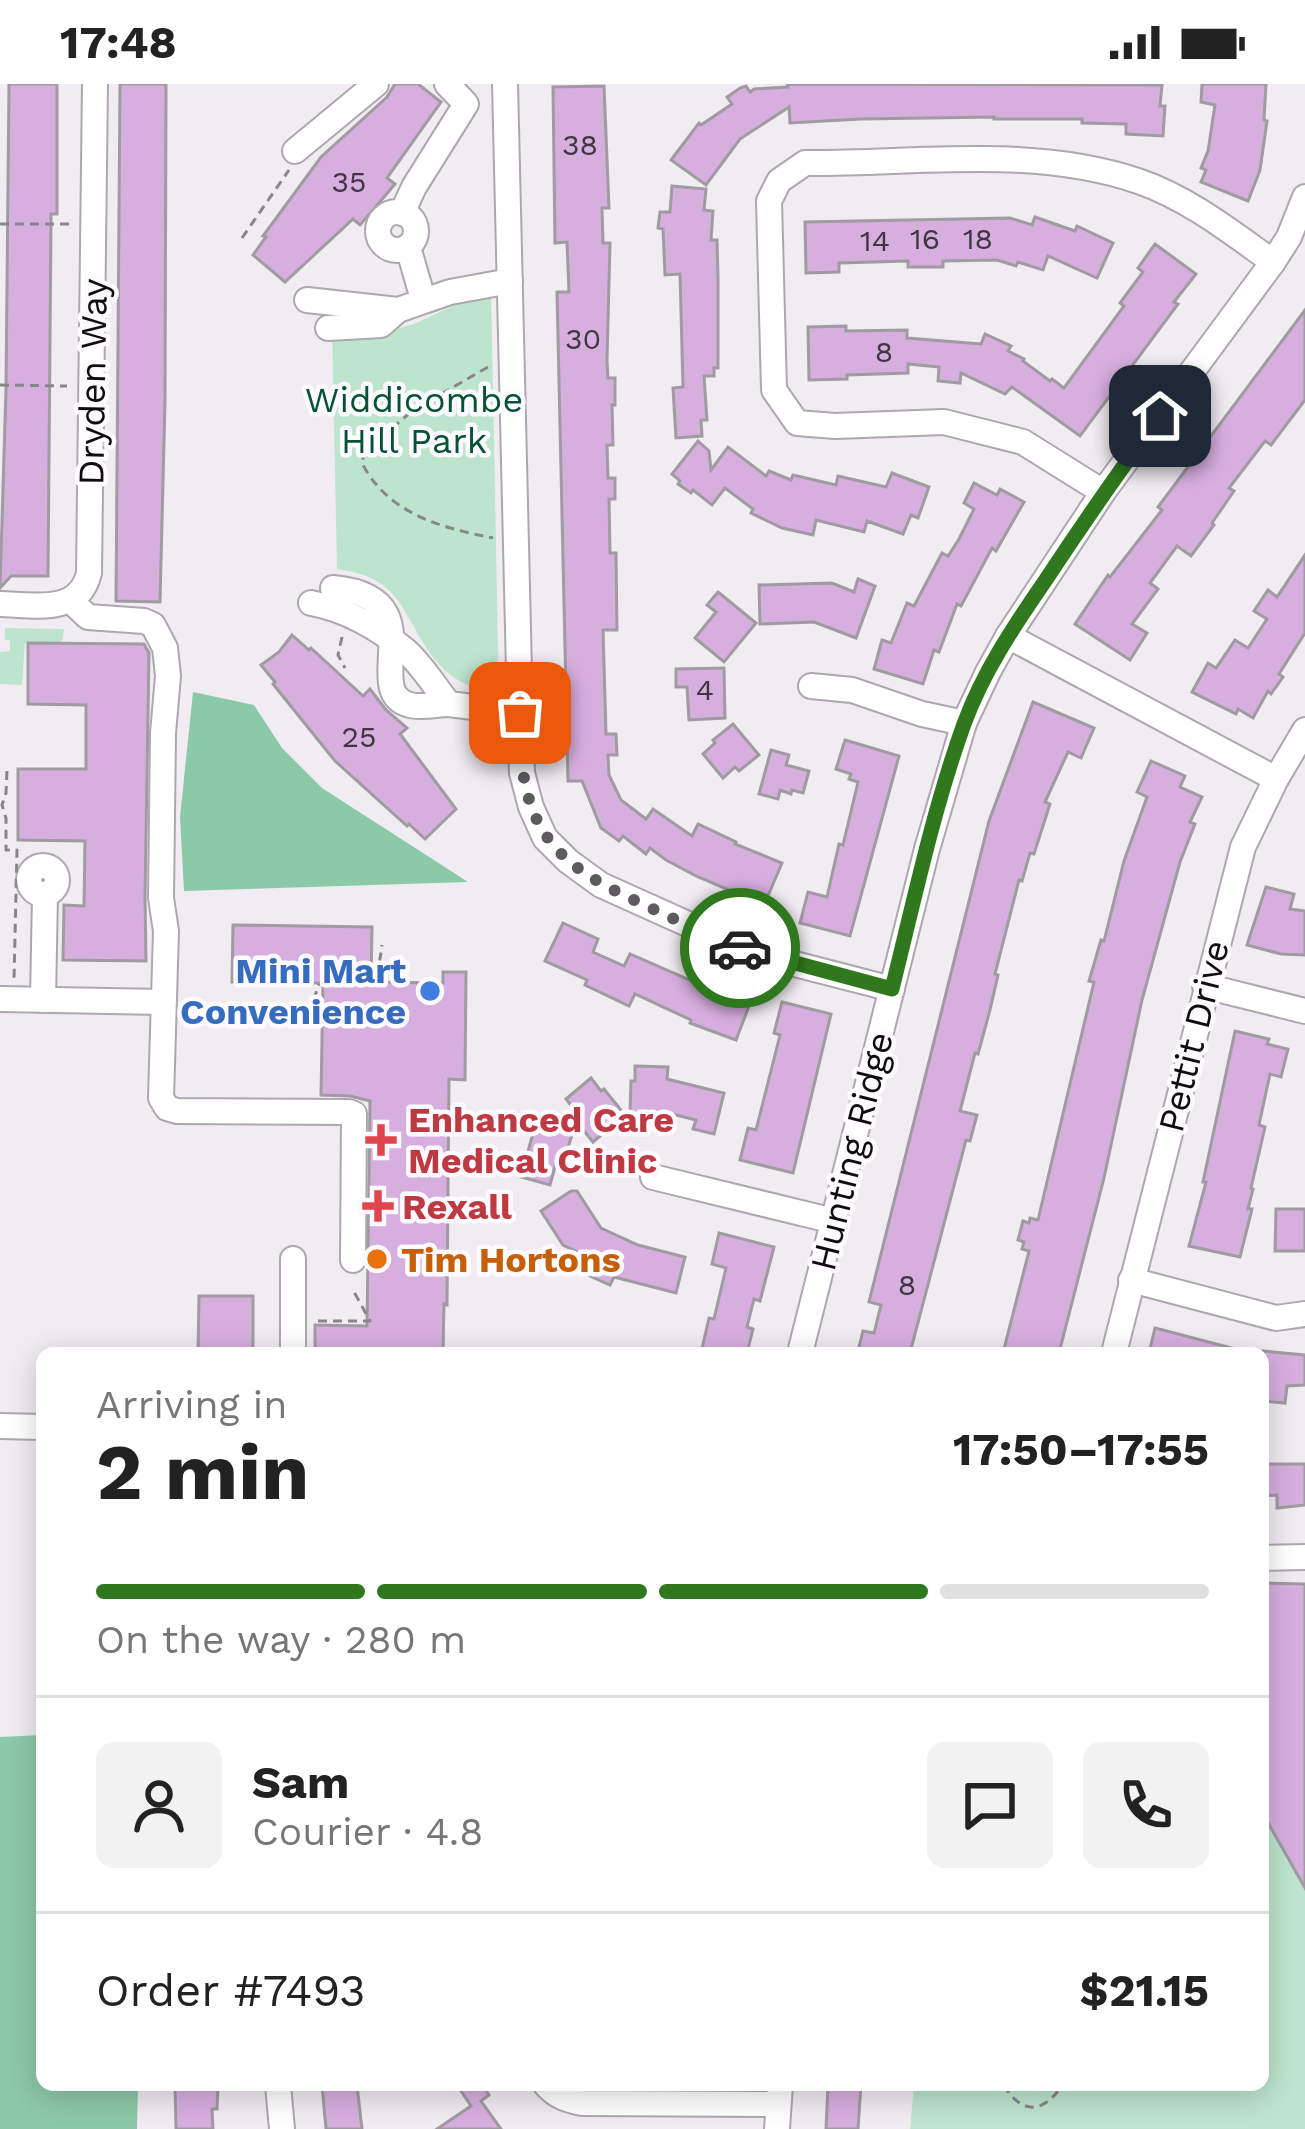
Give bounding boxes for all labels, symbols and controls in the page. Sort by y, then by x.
text: 17:48 [60,16,177,69]
house number: 38 [562,127,598,162]
house number: 35 [332,164,366,199]
house number: 16 [910,221,940,256]
house number: 18 [963,221,993,256]
house number: 14 [860,223,890,258]
street label: Dryden Way [70,278,116,486]
house number: 30 [565,321,601,356]
house number: 8 [875,334,893,369]
pin [1109,365,1211,467]
park label: Widdicombe Hill Park [305,379,523,462]
icon: home [1127,383,1193,449]
pin [469,662,571,764]
house number: 4 [696,672,714,707]
icon: bag [487,680,553,746]
house number: 25 [342,719,376,754]
courier [680,888,800,1008]
icon: car [707,915,773,981]
street label: Pettit Drive [1150,936,1238,1137]
place label: Mini Mart Convenience [180,950,406,1033]
marker: Mini Mart Convenience [417,978,443,1004]
street label: Hunting Ridge [802,1027,902,1275]
place label: Enhanced Care Medical Clinic [408,1099,674,1182]
marker: Enhanced Care Medical Clinic [365,1124,397,1156]
place label: Rexall [402,1186,512,1228]
marker: Rexall [365,1193,391,1219]
place label: Tim Hortons [401,1239,621,1281]
marker: Tim Hortons [364,1246,390,1272]
house number: 8 [898,1267,916,1302]
text: Arriving in [96,1382,287,1427]
text: 17:50–17:55 [953,1423,1209,1476]
text: 2 min [96,1426,309,1518]
text: On the way · 280 m [96,1617,466,1662]
button: person [96,1742,222,1868]
button: chat [927,1742,1053,1868]
button: phone [1083,1742,1209,1868]
text: Sam [252,1756,349,1809]
text: Courier · 4.8 [252,1809,483,1854]
text: Order #7493 [96,1964,366,2017]
text: $21.15 [1080,1964,1209,2017]

